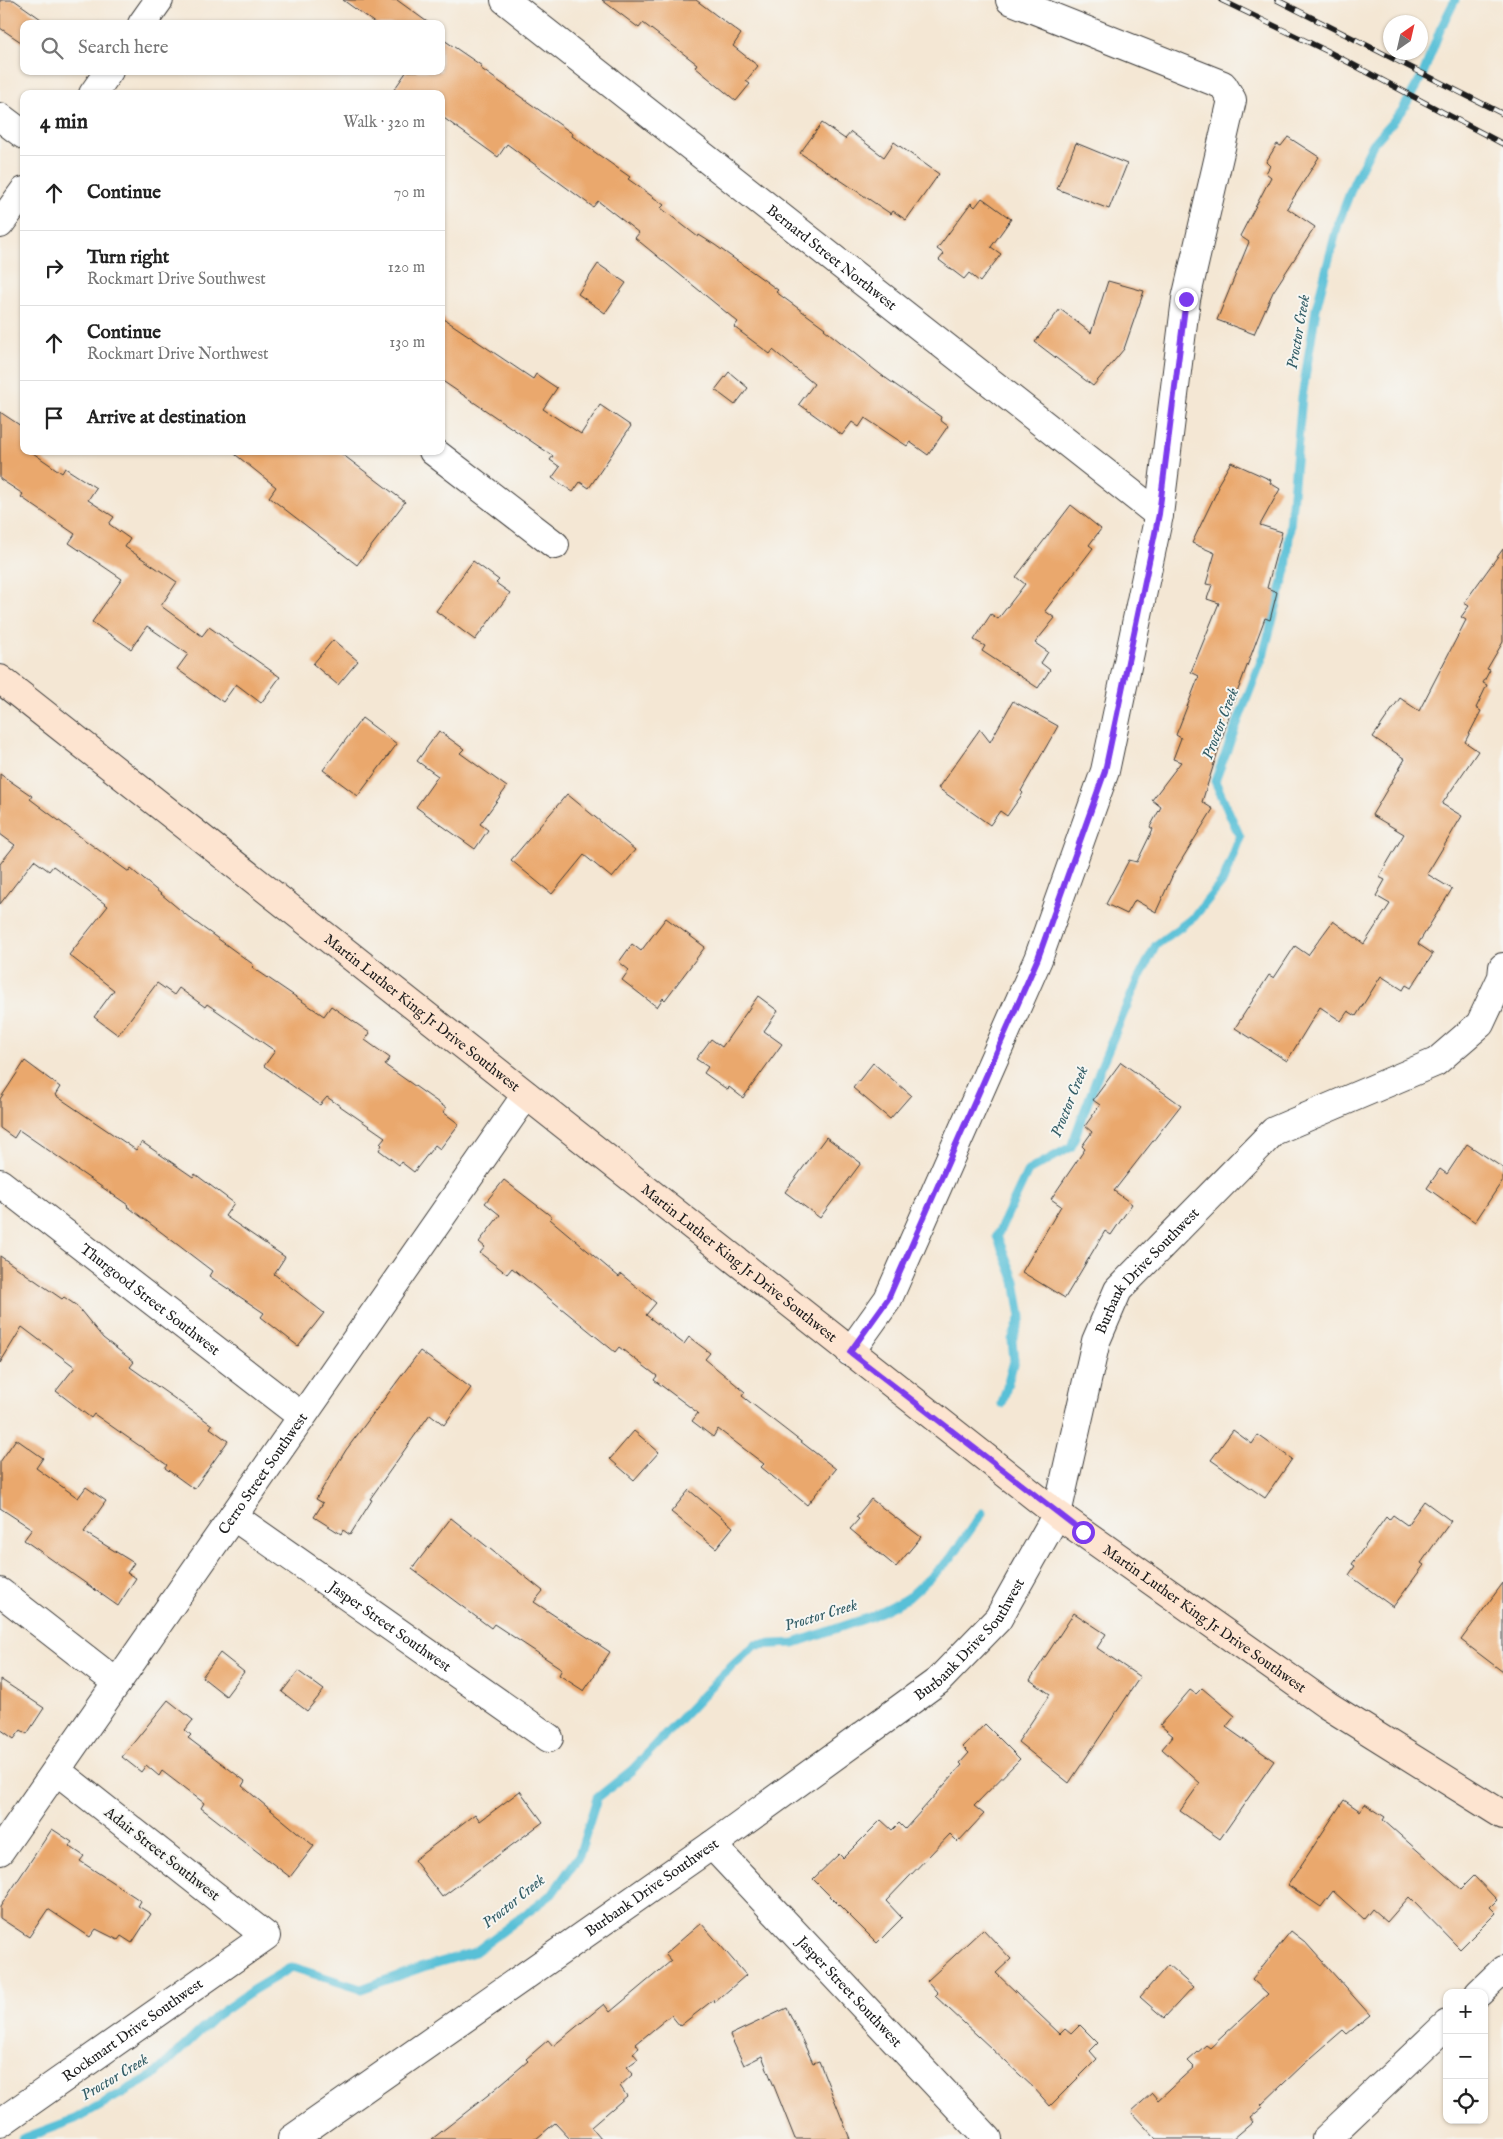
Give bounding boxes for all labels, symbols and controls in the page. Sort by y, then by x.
north arrow [1383,15,1428,60]
search box [20,20,445,75]
icon: search [38,34,66,62]
text: Search here [78,36,169,60]
text: 4 min [40,109,88,136]
text: Walk · 320 m [343,113,425,133]
icon: ahead [40,179,68,207]
text: Continue [87,181,161,205]
text: 70 m [394,183,425,203]
street label: Bernard Street Northwest [763,200,901,314]
text: Turn right [87,246,169,270]
icon: right [40,254,68,282]
text: 120 m [388,258,425,278]
text: Rockmart Drive Southwest [87,270,266,290]
route end [1175,288,1198,311]
water label: Proctor Creek [1283,293,1315,371]
text: Continue [87,321,161,345]
icon: ahead [40,329,68,357]
text: 130 m [389,333,425,353]
text: Rockmart Drive Northwest [87,345,269,365]
icon: arrive [40,404,68,432]
text: Arrive at destination [87,406,246,430]
water label: Proctor Creek [1198,685,1244,763]
street label: Martin Luther King Jr Drive Southwest [320,929,524,1096]
water label: Proctor Creek [1047,1063,1094,1141]
street label: Martin Luther King Jr Drive Southwest [637,1180,841,1346]
street label: Burbank Drive Southwest [1091,1203,1203,1337]
street label: Thurgood Street Southwest [76,1239,224,1359]
street label: Cerro Street Southwest [214,1409,312,1538]
route start [1072,1521,1095,1544]
street label: Martin Luther King Jr Drive Southwest [1099,1540,1310,1697]
street label: Burbank Drive Southwest [910,1575,1028,1705]
street label: Jasper Street Southwest [323,1576,455,1676]
water label: Proctor Creek [782,1595,860,1637]
street label: Adair Street Southwest [100,1802,224,1905]
street label: Burbank Drive Southwest [581,1834,722,1941]
water label: Proctor Creek [478,1870,550,1933]
street label: Jasper Street Southwest [791,1931,906,2051]
street label: Rockmart Drive Southwest [58,1974,207,2086]
map controls [1443,1989,1488,2124]
button: + [1443,1989,1488,2034]
button: − [1443,2034,1488,2079]
water label: Proctor Creek [78,2050,153,2106]
button: locate [1443,2079,1488,2124]

